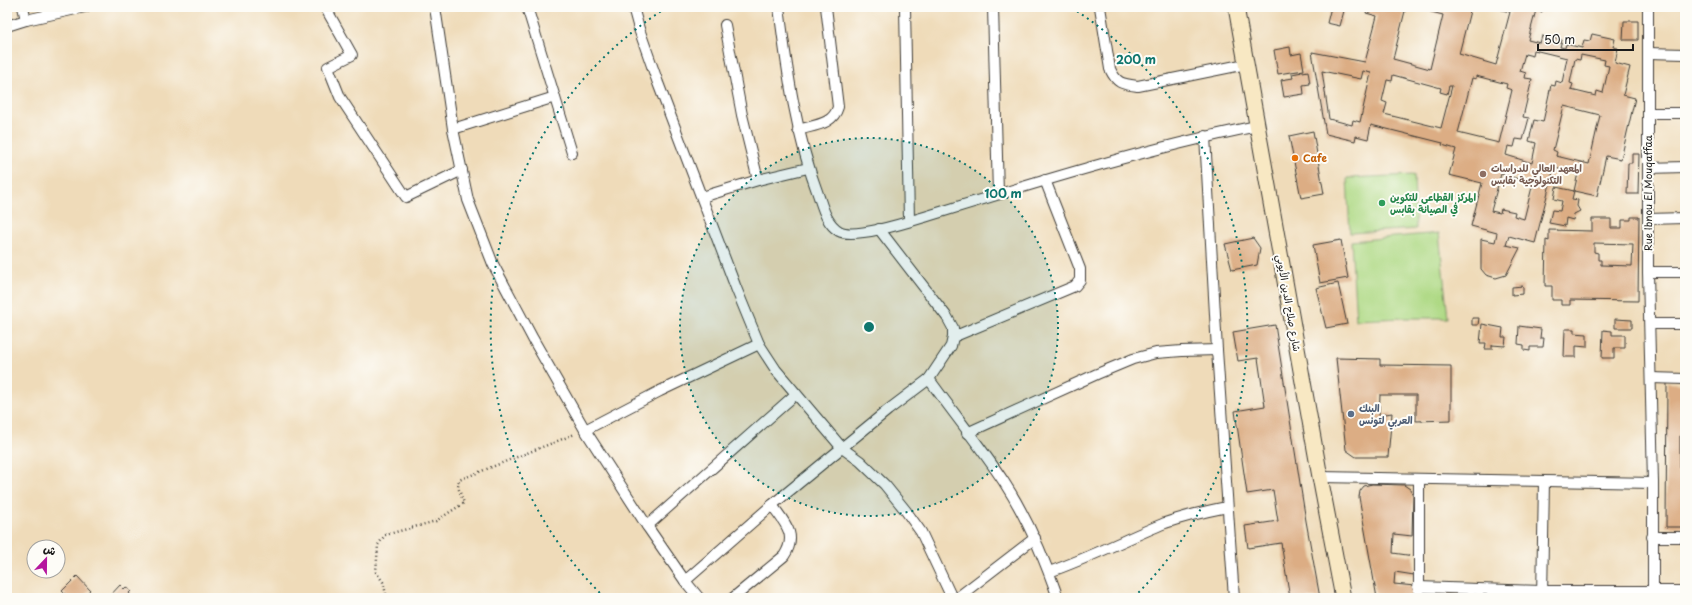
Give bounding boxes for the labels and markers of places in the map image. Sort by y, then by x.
place label: Cafe [1303,150,1327,165]
marker: Cafe [1290,153,1300,163]
place label: المعهد العالي للدراسات التكنولوجية بقابس [1491,160,1582,188]
marker: المعهد العالي للدراسات التكنولوجية بقابس [1478,169,1488,179]
place label: المركز القطاعى للتكوين في الصيانة بقابس [1390,189,1476,217]
marker: المركز القطاعى للتكوين في الصيانة بقابس [1377,198,1387,208]
centre of rings [862,320,876,334]
place label: البنك العربي لتونس [1359,400,1413,430]
marker: البنك العربي لتونس [1346,409,1356,419]

